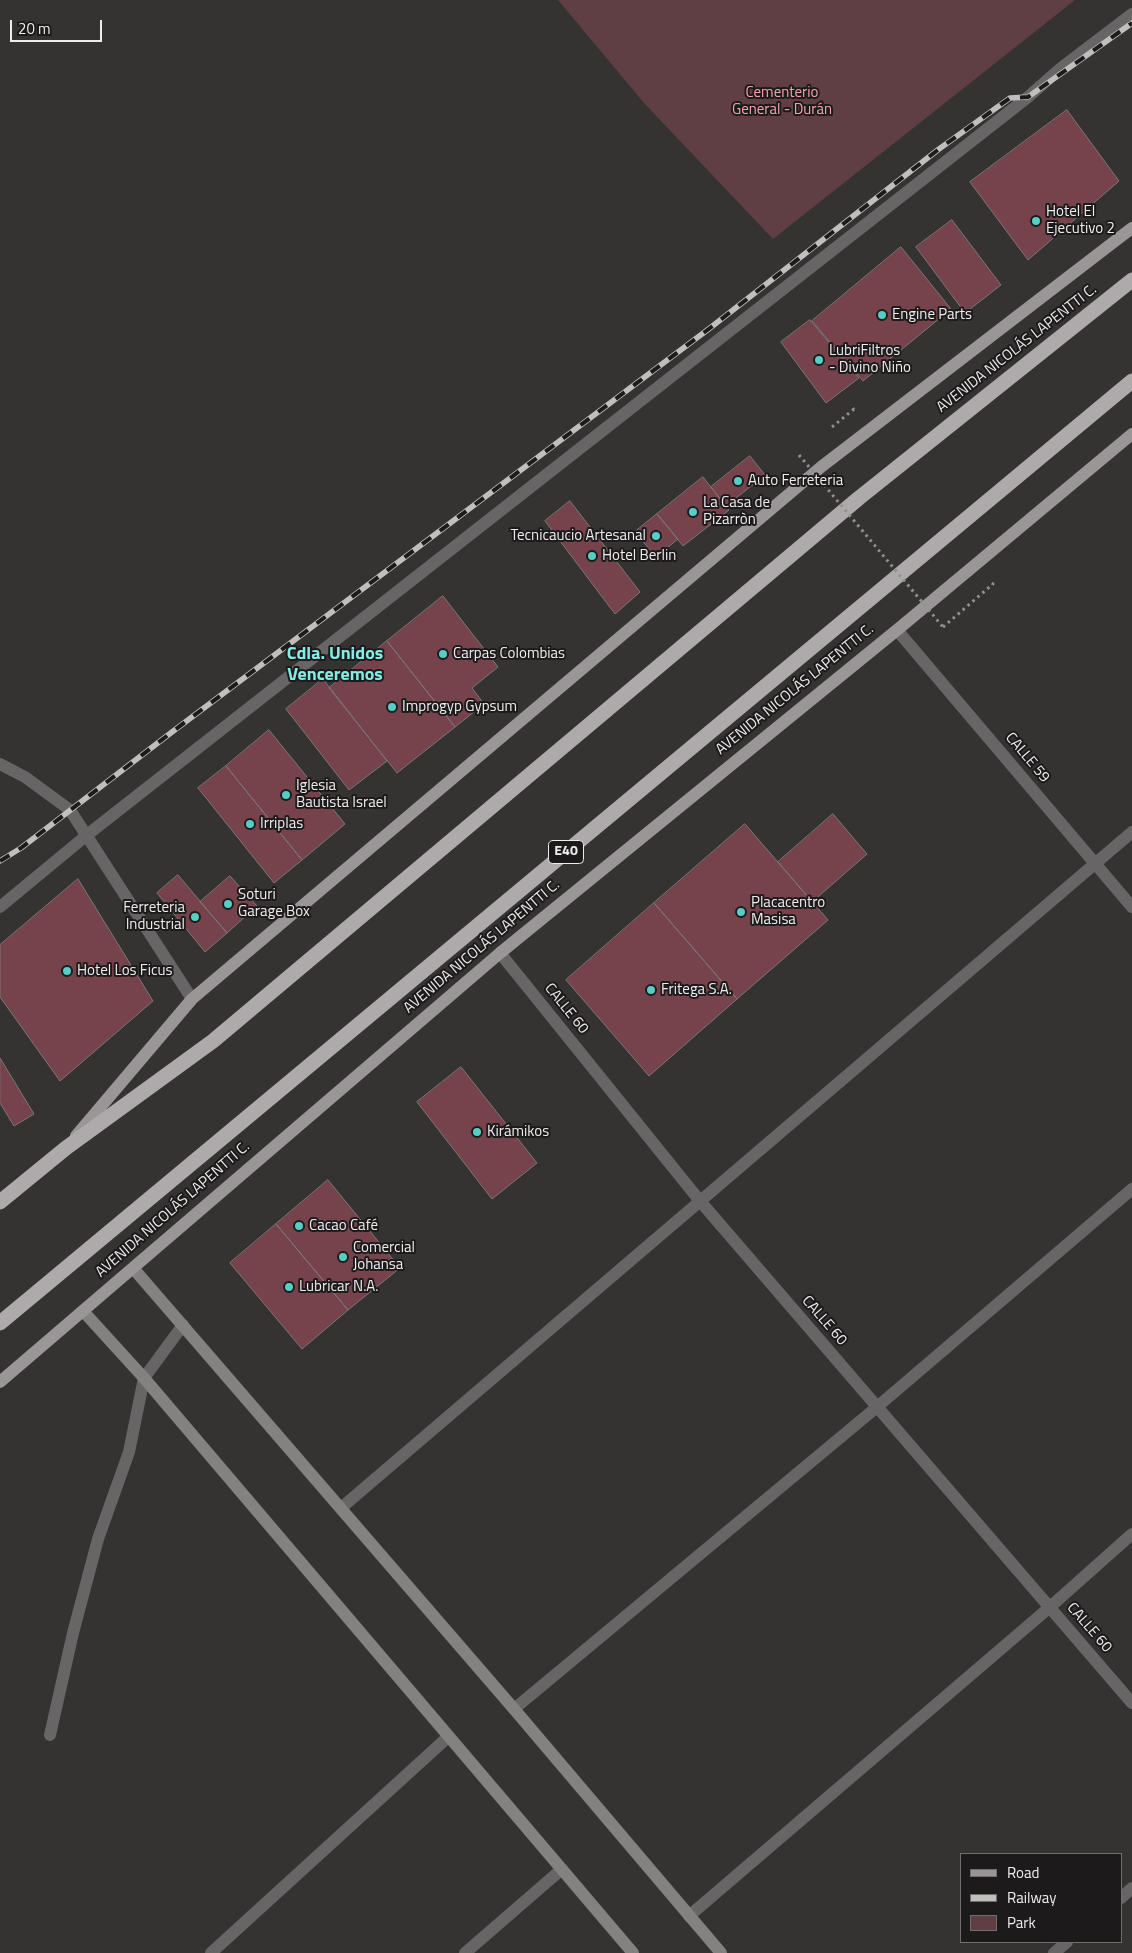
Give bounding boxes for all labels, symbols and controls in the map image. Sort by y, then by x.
scale bar [12,10,105,42]
text: 20 m [18,17,51,40]
park label: Cementerio General - Durán [732,84,832,119]
place label: Hotel El Ejecutivo 2 [1046,203,1115,238]
marker: Hotel El Ejecutivo 2 [1030,215,1042,227]
street label: AVENIDA NICOLÁS LAPENTTI C. [933,281,1101,417]
place label: Engine Parts [892,306,972,324]
marker: Engine Parts [876,309,888,321]
place label: LubriFiltros - Divino Niño [829,342,911,377]
marker: LubriFiltros - Divino Niño [813,354,825,366]
place label: Auto Ferreteria [748,472,843,490]
marker: Auto Ferreteria [732,475,744,487]
place label: La Casa de Pizarròn [703,494,770,529]
marker: La Casa de Pizarròn [687,506,699,518]
place label: Tecnicaucio Artesanal [510,527,646,545]
marker: Tecnicaucio Artesanal [650,530,662,542]
place label: Hotel Berlin [602,547,676,565]
marker: Hotel Berlin [586,550,598,562]
street label: AVENIDA NICOLÁS LAPENTTI C. [712,621,878,759]
district label: Cdla. Unidos Venceremos [287,644,383,686]
place label: Carpas Colombias [453,645,565,663]
marker: Carpas Colombias [437,648,449,660]
place label: Improgyp Gypsum [402,698,517,716]
marker: Improgyp Gypsum [386,701,398,713]
street label: CALLE 59 [1001,729,1053,787]
place label: Iglesia Bautista Israel [296,777,387,812]
marker: Iglesia Bautista Israel [280,789,292,801]
place label: Irriplas [260,815,303,833]
marker: Irriplas [244,818,256,830]
road number: E40 [548,840,584,864]
street label: AVENIDA NICOLÁS LAPENTTI C. [400,877,564,1017]
place label: Soturi Garage Box [238,886,310,921]
place label: Placacentro Masisa [751,894,825,929]
marker: Soturi Garage Box [222,898,234,910]
place label: Ferreteria Industrial [123,899,185,934]
marker: Placacentro Masisa [735,906,747,918]
marker: Ferreteria Industrial [189,911,201,923]
place label: Hotel Los Ficus [77,962,172,980]
marker: Hotel Los Ficus [61,965,73,977]
street label: CALLE 60 [540,980,592,1038]
place label: Fritega S.A. [661,981,732,999]
marker: Fritega S.A. [645,984,657,996]
place label: Kirámikos [487,1123,549,1141]
marker: Kirámikos [471,1126,483,1138]
street label: AVENIDA NICOLÁS LAPENTTI C. [92,1138,254,1282]
place label: Cacao Café [309,1217,378,1235]
marker: Cacao Café [293,1220,305,1232]
place label: Comercial Johansa [353,1239,415,1274]
marker: Comercial Johansa [337,1251,349,1263]
place label: Lubricar N.A. [299,1278,379,1296]
marker: Lubricar N.A. [283,1281,295,1293]
street label: CALLE 60 [798,1293,850,1349]
street label: CALLE 60 [1063,1600,1115,1656]
legend [960,1853,1122,1943]
text: Road [1007,1861,1039,1884]
text: Railway [1007,1886,1057,1909]
text: Park [1007,1911,1036,1934]

